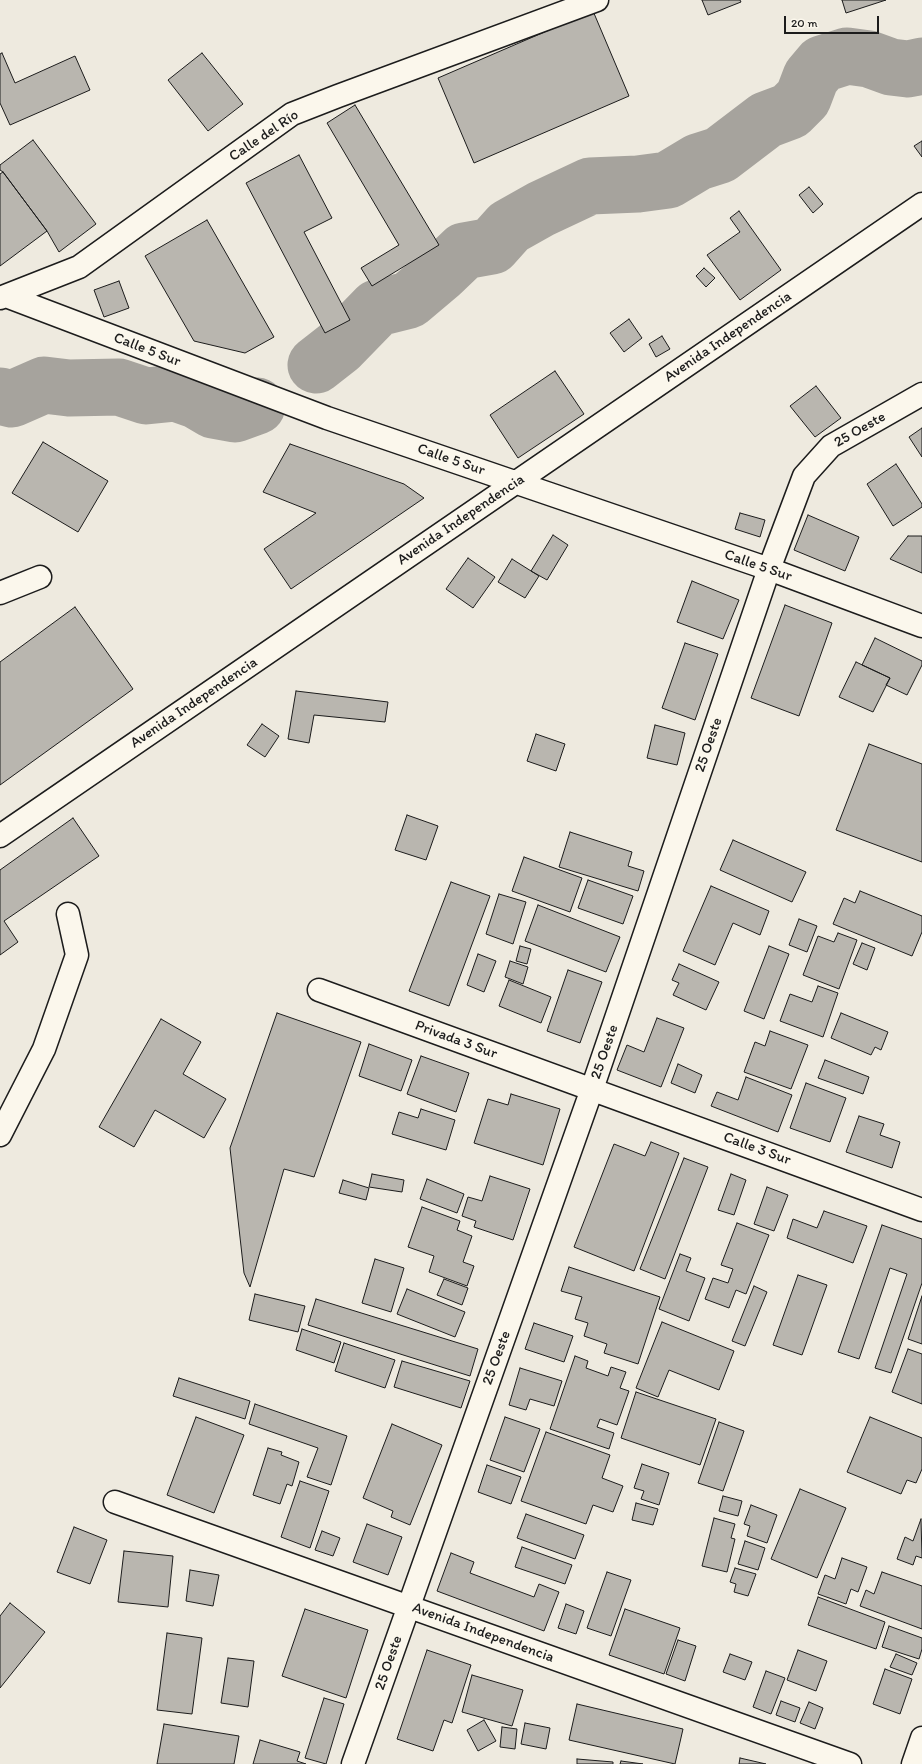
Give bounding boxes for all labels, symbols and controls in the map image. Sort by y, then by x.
scale bar [786,8,881,34]
text: 20 m [791,16,818,30]
street label: Calle del Río [226,106,302,166]
street label: Avenida Independencia [661,288,795,386]
street label: Calle 5 Sur [111,329,183,371]
street label: 25 Oeste [831,408,889,452]
street label: Calle 5 Sur [415,440,487,480]
street label: Avenida Independencia [394,471,528,569]
street label: Calle 5 Sur [722,546,794,586]
street label: Avenida Independencia [127,654,261,752]
street label: 25 Oeste [691,715,727,775]
street label: Privada 3 Sur [412,1017,500,1063]
street label: 25 Oeste [587,1022,623,1082]
street label: Calle 3 Sur [721,1128,793,1170]
street label: 25 Oeste [479,1328,515,1388]
street label: Avenida Independencia [410,1599,556,1667]
street label: 25 Oeste [371,1633,407,1693]

